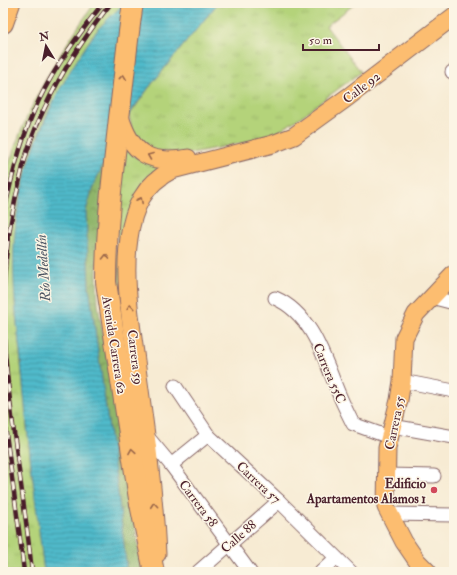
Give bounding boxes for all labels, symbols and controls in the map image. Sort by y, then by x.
north arrow [26,26,66,66]
scale bar [303,26,379,52]
text: N [37,29,51,44]
text: 50 m [309,33,333,48]
street label: Calle 92 [340,68,384,107]
one-way arrow [119,74,128,80]
one-way arrow [146,153,154,161]
one-way arrow [136,197,143,204]
water label: Río Medellín [33,234,54,303]
one-way arrow [102,254,110,260]
street label: Avenida Carrera 62 [98,294,130,396]
one-way arrow [125,304,134,310]
street label: Carrera 59 [124,329,146,385]
street label: Carrera 55C [309,341,349,406]
street label: Carrera 55 [382,395,409,451]
one-way arrow [128,448,137,454]
street label: Carrera 57 [233,458,284,507]
place label: Edificio Apartamentos Alamos 1 [306,476,427,508]
street label: Carrera 58 [175,477,221,530]
marker: Edificio Apartamentos Alamos 1 [429,485,439,495]
one-way arrow [150,502,159,508]
street label: Calle 88 [218,517,260,557]

